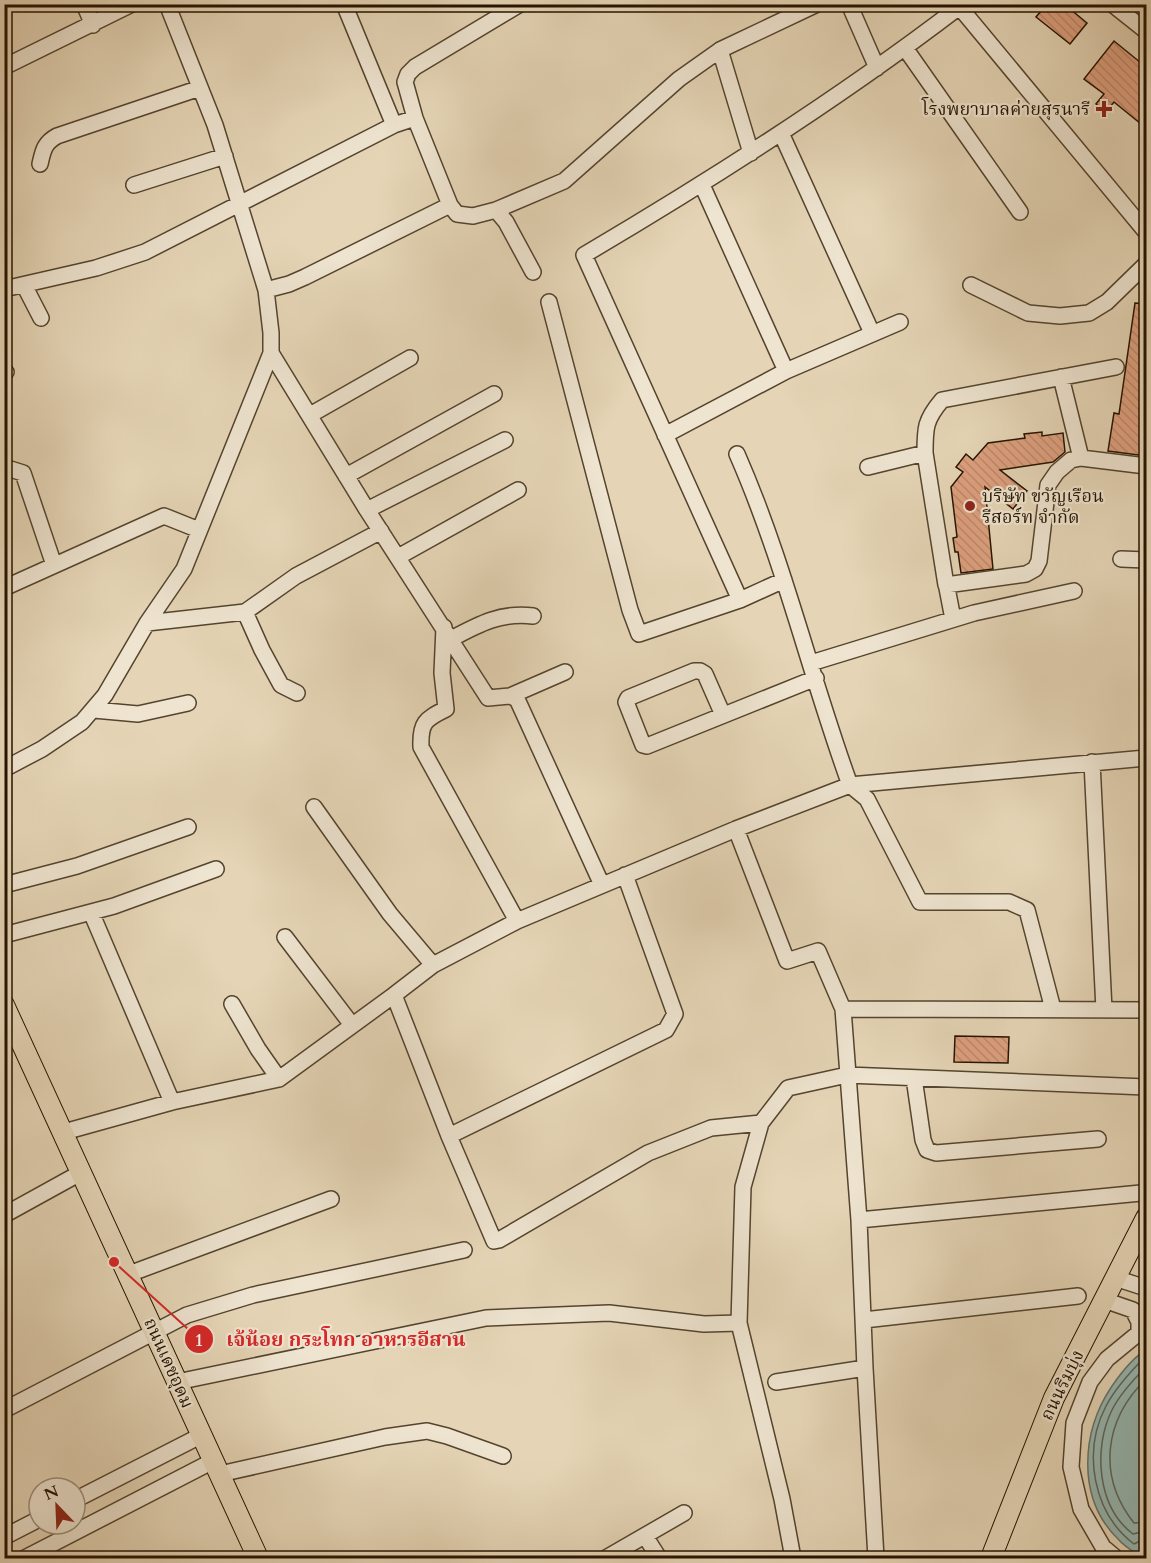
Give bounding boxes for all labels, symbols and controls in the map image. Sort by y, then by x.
place label: โรงพยาบาลค่ายสุรนารี [921,96,1090,122]
marker: โรงพยาบาลค่ายสุรนารี [1095,100,1113,118]
place label: บริษัท ขวัญเรือน รีสอร์ท จำกัด [982,484,1104,530]
marker: บริษัท ขวัญเรือน รีสอร์ท จำกัด [963,499,977,513]
street label: ถนนเดชอุดม [137,1314,200,1412]
callout: เจ้น้อย กระโทก อาหารอีสาน [184,1320,477,1358]
text: เจ้น้อย กระโทก อาหารอีสาน [226,1326,466,1353]
text: 1 [194,1328,204,1353]
street label: ถนนริมบุ่ง [1035,1346,1090,1425]
north arrow [27,1476,87,1536]
text: N [41,1480,62,1506]

